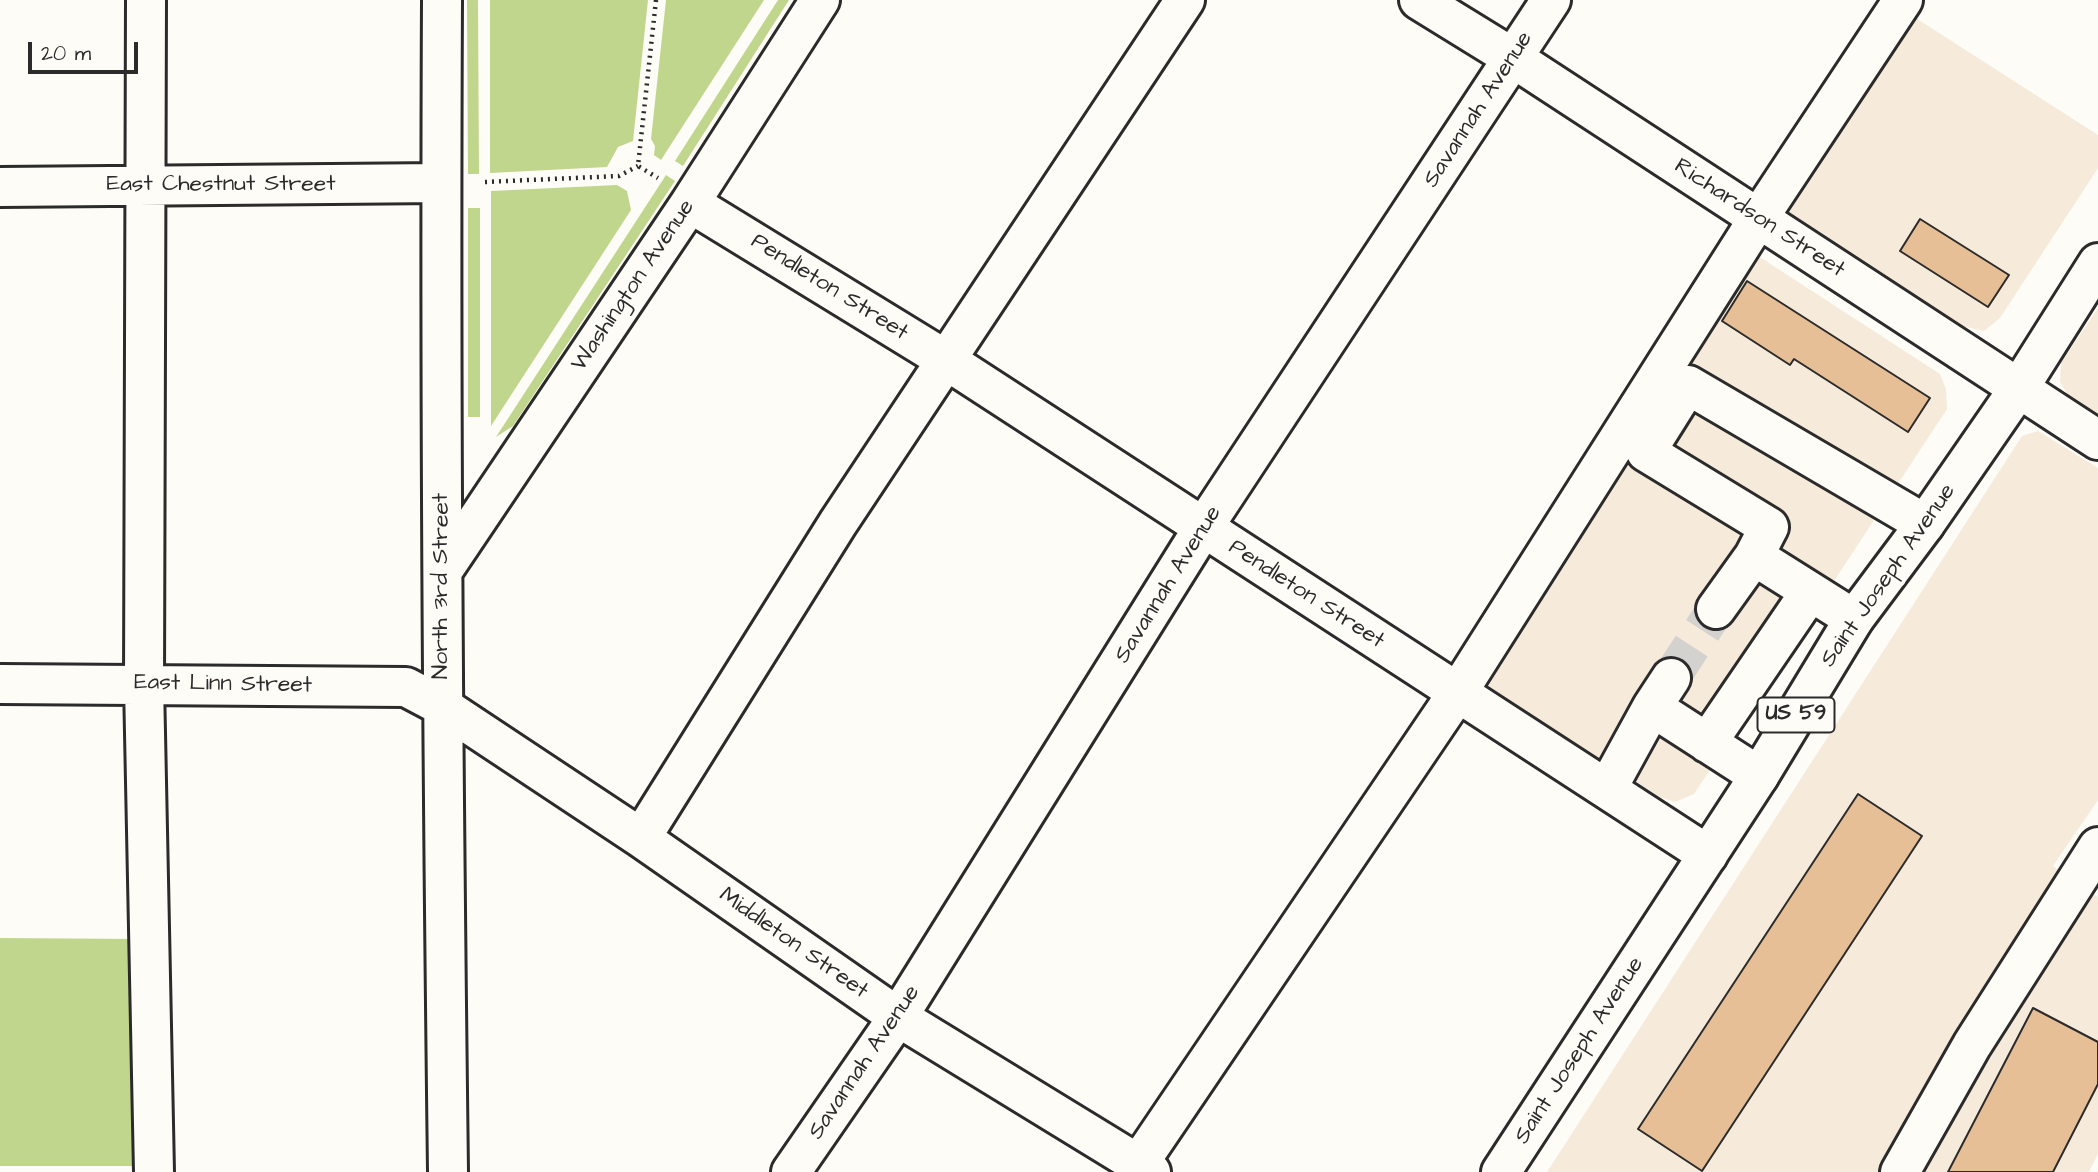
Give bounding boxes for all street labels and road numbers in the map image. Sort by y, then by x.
street label: Savannah Avenue [1418,27,1540,193]
street label: Richardson Street [1668,153,1850,285]
street label: East Chestnut Street [107,171,335,199]
street label: Washington Avenue [566,195,702,377]
street label: Pendleton Street [745,229,913,347]
street label: Saint Joseph Avenue [1815,479,1963,673]
street label: North 3rd Street [428,493,456,679]
street label: Savannah Avenue [1110,501,1228,669]
street label: Pendleton Street [1223,534,1389,656]
street label: East Linn Street [134,670,312,700]
road number: US 59 [1758,698,1834,732]
street label: Middleton Street [713,882,873,1006]
street label: Saint Joseph Avenue [1509,952,1651,1150]
street label: Savannah Avenue [803,981,927,1145]

